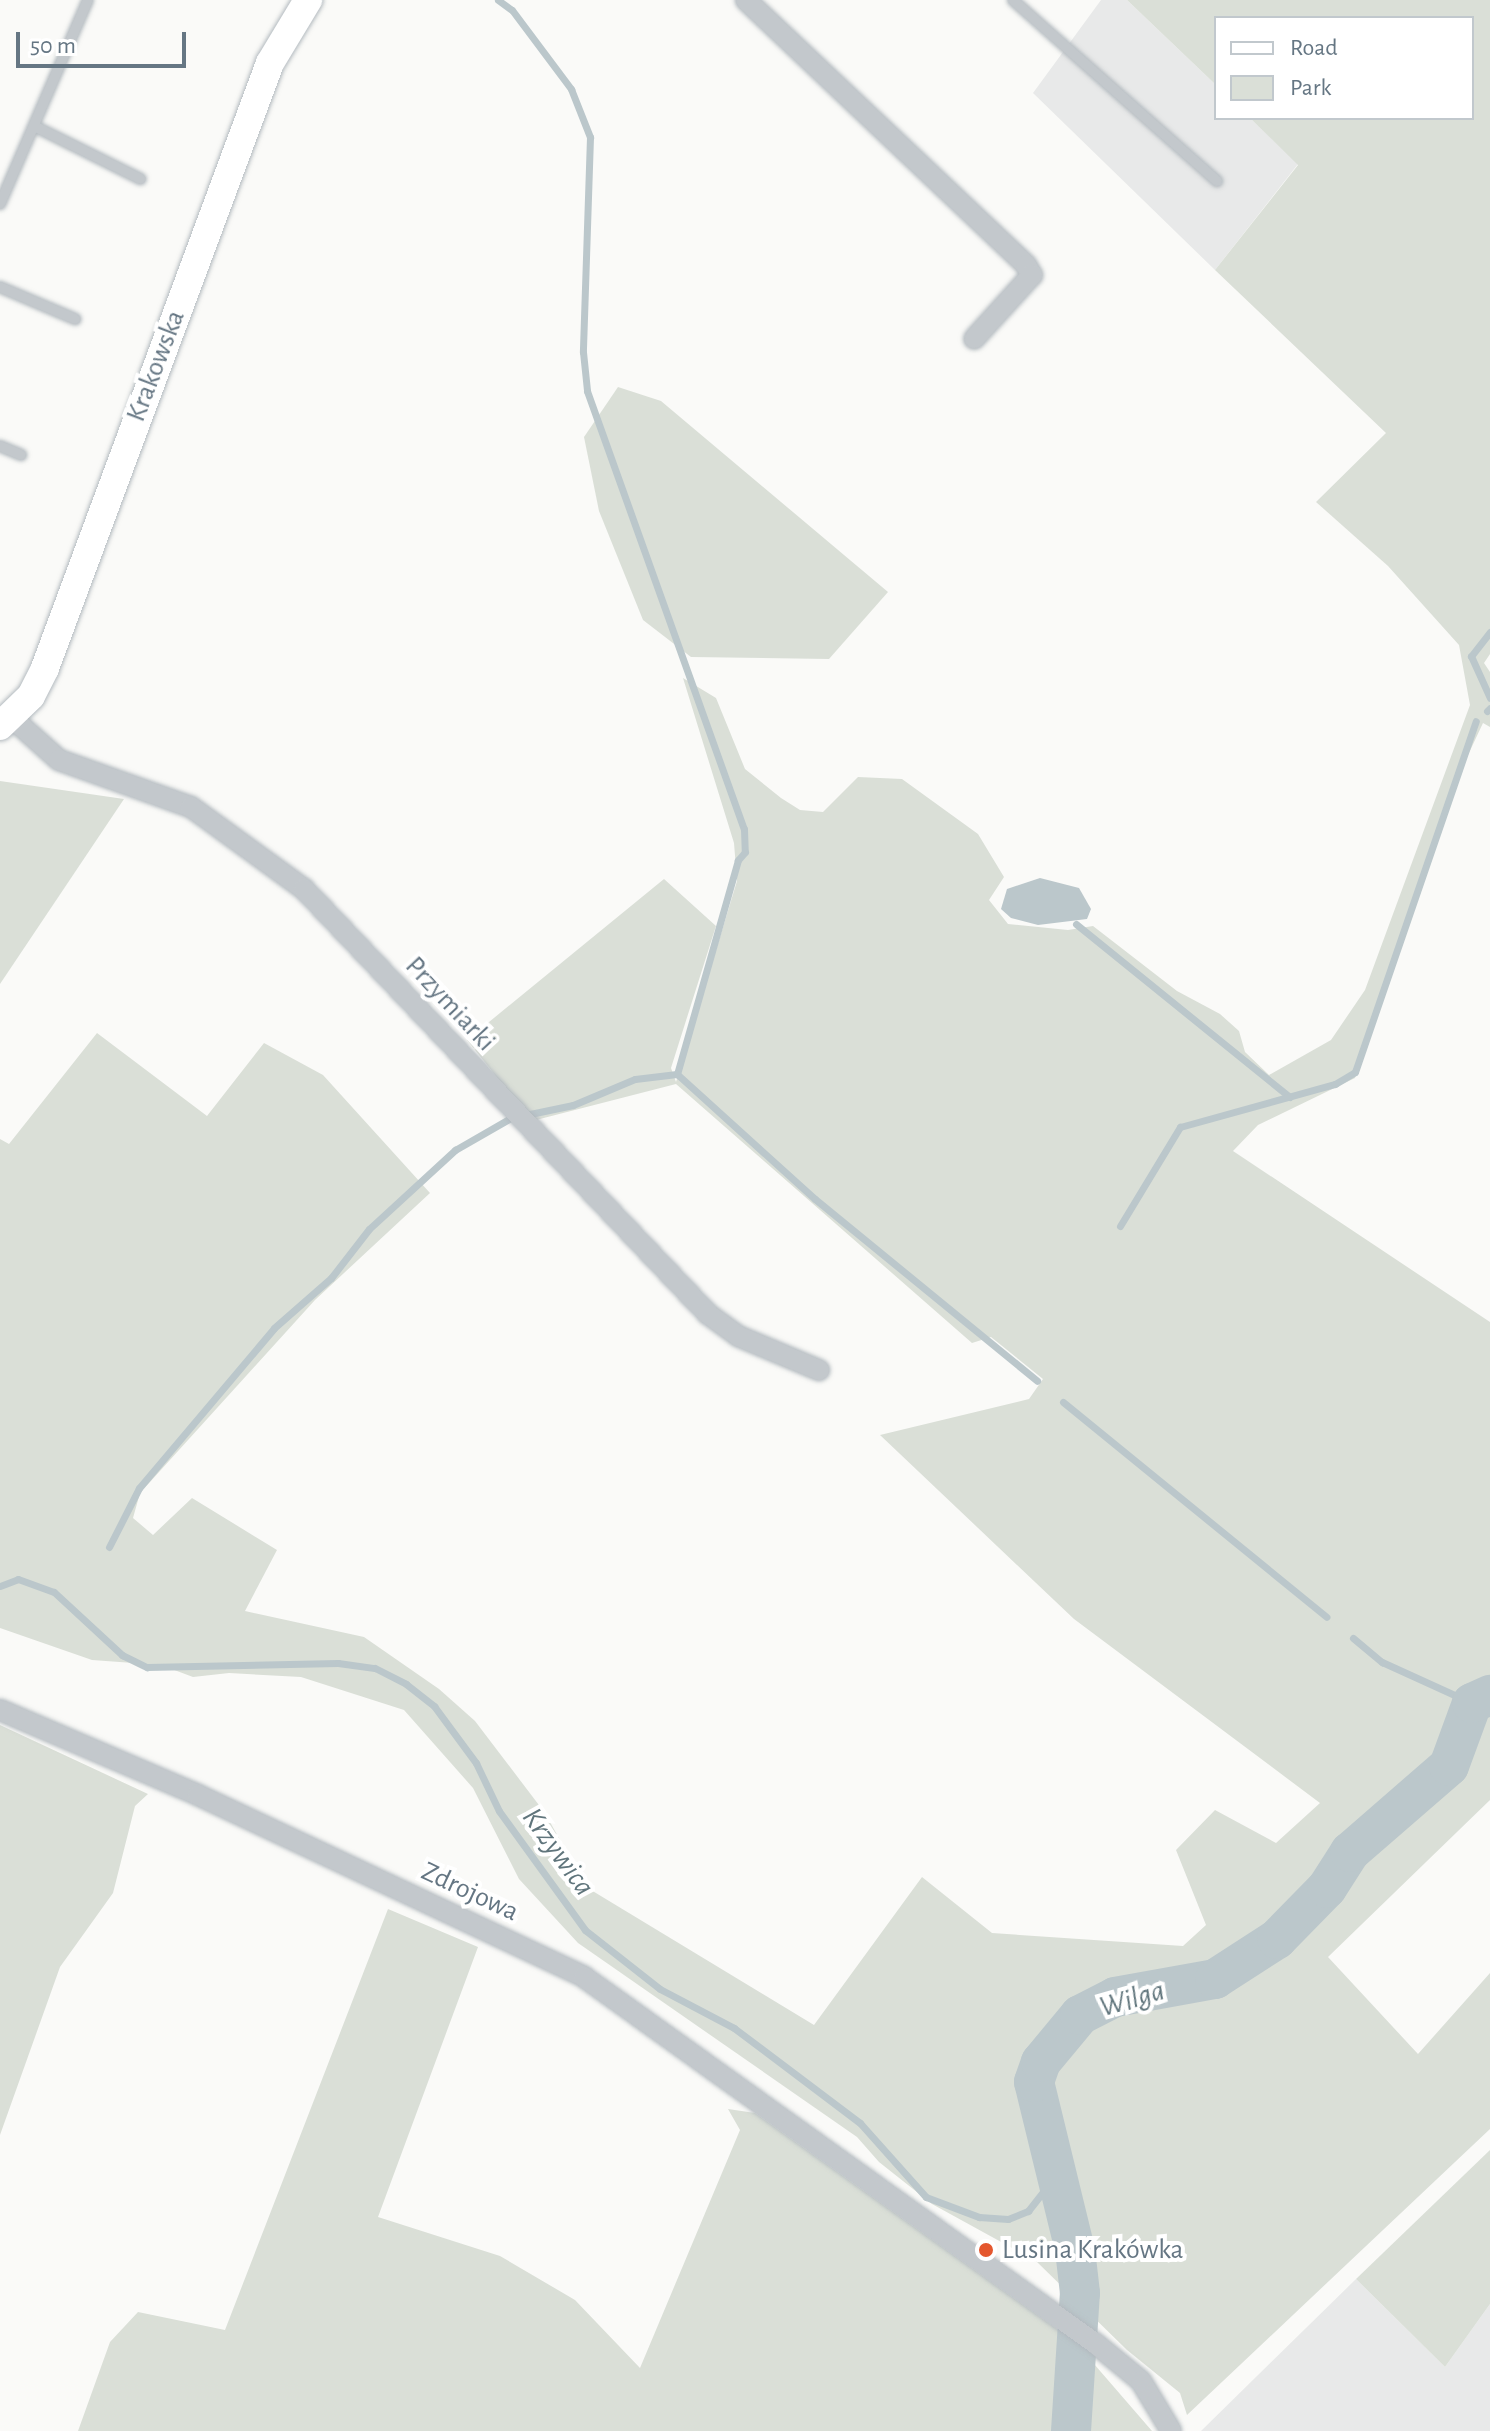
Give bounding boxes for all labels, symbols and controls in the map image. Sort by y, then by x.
scale bar [20,16,190,66]
legend [1214,16,1474,120]
text: 50 m [30,34,76,58]
text: Road [1290,36,1338,60]
text: Park [1290,76,1331,100]
street label: Krakowska [119,305,193,427]
street label: Przymiarki [398,950,502,1058]
water label: Krzywica [514,1801,602,1903]
street label: Zdrojowa [416,1855,524,1929]
water label: Wilga [1095,1973,1169,2025]
place label: Lusina Krakówka [1002,2233,1183,2267]
marker: Lusina Krakówka [977,2241,995,2259]

